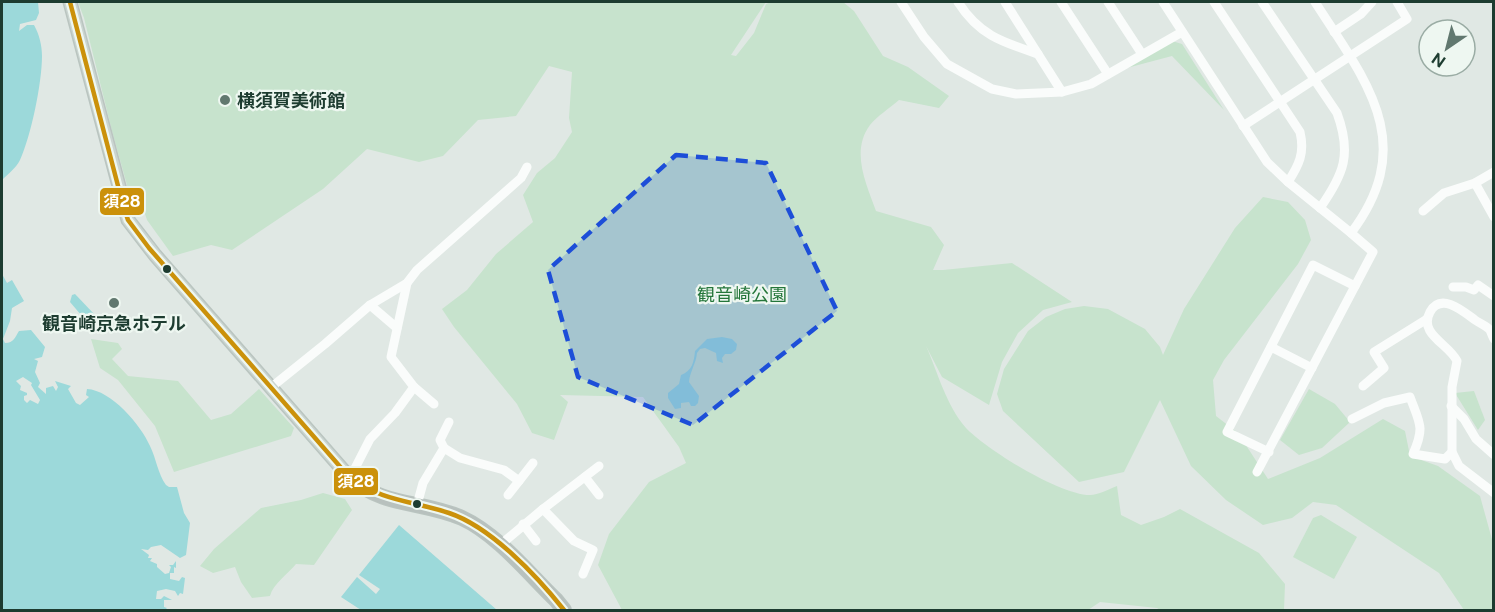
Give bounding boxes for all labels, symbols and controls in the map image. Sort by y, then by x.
north arrow [1417,18,1477,78]
text: N [1428,49,1449,71]
place label: 横須賀美術館 [237,90,345,111]
marker: 横須賀美術館 [218,93,232,107]
line badge: 須28 [99,187,145,216]
text: 須28 [104,192,141,211]
unlabelled marker [161,263,173,275]
park label: 観音崎公園 [697,284,787,305]
marker: 観音崎京急ホテル [107,296,121,310]
place label: 観音崎京急ホテル [42,313,186,334]
line badge: 須28 [333,467,379,496]
text: 須28 [338,472,375,491]
unlabelled marker [411,498,423,510]

